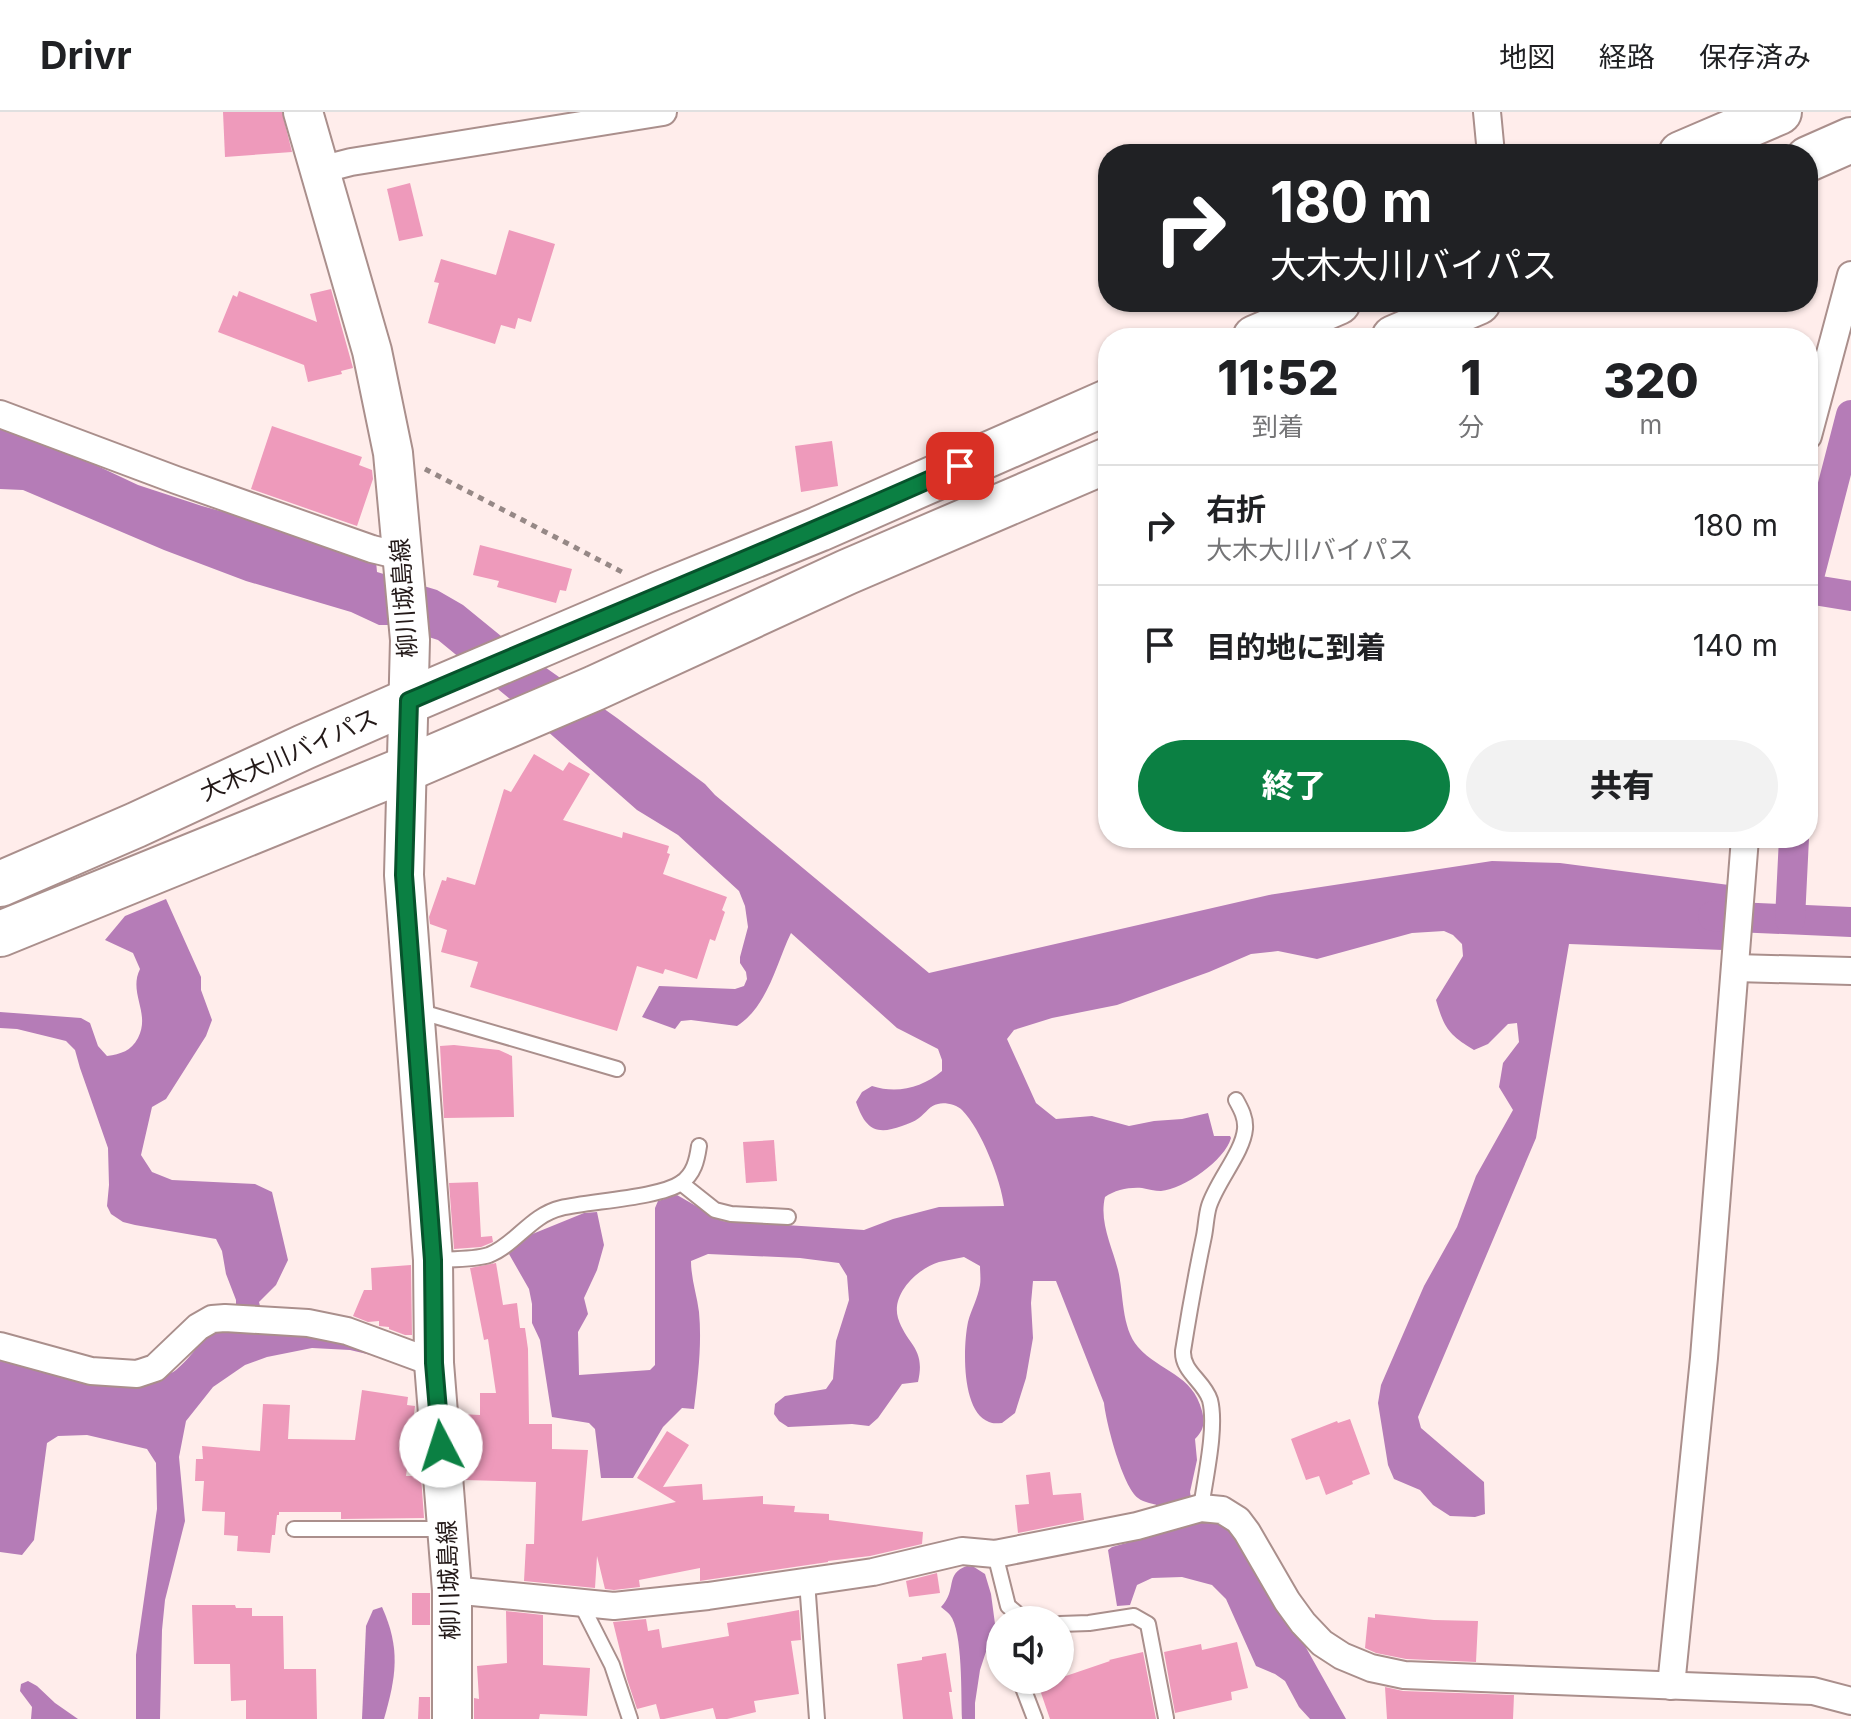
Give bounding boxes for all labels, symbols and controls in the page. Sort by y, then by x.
text: Drivr [40,32,132,78]
text: 地図 [1499,40,1555,74]
text: 経路 [1599,40,1655,74]
text: 保存済み [1699,40,1811,74]
text: 180 m [1270,168,1433,236]
icon: right [1138,176,1242,280]
text: 大木大川バイパス [1270,243,1557,287]
text: 11:52 [1217,348,1339,407]
text: 1 [1460,348,1482,407]
text: 320 [1603,351,1699,410]
text: m [1640,409,1662,440]
text: 到着 [1252,411,1304,442]
text: 分 [1458,411,1484,442]
pin [926,432,994,500]
icon: arrive [938,444,982,488]
text: 右折 [1206,491,1266,527]
icon: right [1138,503,1182,547]
text: 180 m [1694,507,1778,543]
text: 大木大川バイパス [1206,534,1413,565]
street label: 柳川城島線 [385,537,422,659]
icon: arrive [1138,623,1182,667]
text: 140 m [1693,627,1778,663]
text: 目的地に到着 [1206,629,1386,665]
street label: 大木大川バイパス [195,702,382,807]
button: 終了 [1138,740,1450,832]
button: 共有 [1466,740,1778,832]
position arrow [399,1404,483,1488]
street label: 柳川城島線 [432,1520,465,1640]
map controls [986,1606,1074,1694]
button: sound [986,1606,1074,1694]

